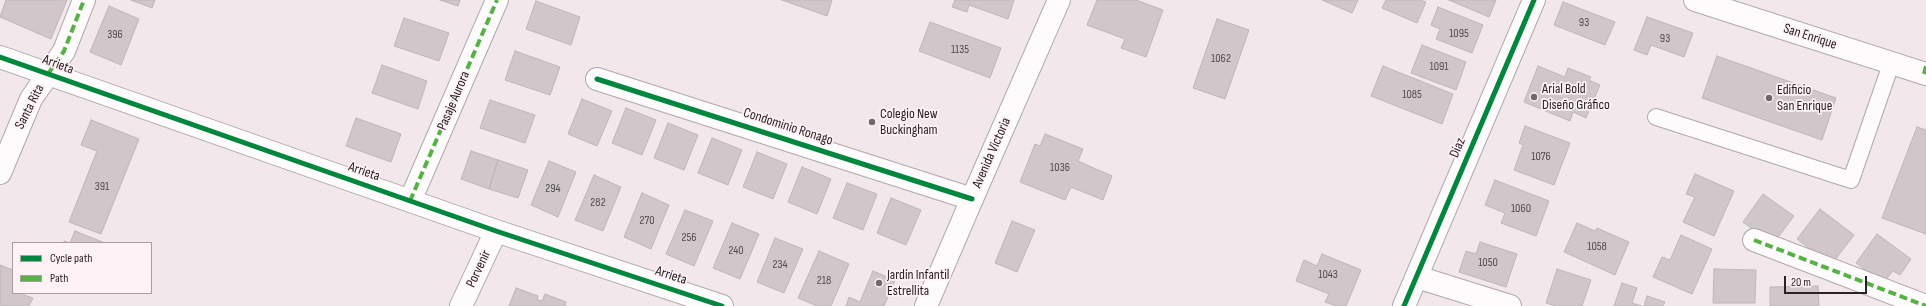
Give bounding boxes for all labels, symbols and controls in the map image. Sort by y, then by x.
house number: 93 [1579,16,1589,30]
street label: San Enrique [1781,20,1839,54]
house number: 1095 [1449,27,1469,41]
house number: 396 [107,28,123,42]
house number: 93 [1660,32,1670,46]
house number: 1135 [951,43,969,57]
street label: Arrieta [40,52,76,78]
house number: 1062 [1211,52,1231,66]
house number: 1091 [1429,60,1449,74]
street label: Pasaje Aurora [434,69,474,133]
place label: Arial Bold Diseño Gráfico [1542,81,1610,114]
street label: Santa Rita [12,82,48,132]
place label: Edificio San Enrique [1777,82,1832,114]
house number: 1085 [1402,88,1422,102]
marker: Arial Bold Diseño Gráfico [1529,92,1539,102]
marker: Edificio San Enrique [1764,93,1774,103]
street label: Condominio Ronago [741,105,835,149]
place label: Colegio New Buckingham [880,106,938,138]
street label: Avenida Victoria [969,115,1015,191]
marker: Colegio New Buckingham [867,117,877,127]
street label: Díaz [1446,136,1470,160]
house number: 1076 [1531,150,1551,164]
street label: Arrieta [346,159,382,185]
house number: 1036 [1050,161,1070,175]
house number: 391 [95,180,109,194]
house number: 294 [545,182,561,196]
house number: 282 [590,196,606,210]
house number: 1060 [1511,202,1531,216]
house number: 270 [639,214,655,228]
house number: 256 [681,231,697,245]
house number: 1058 [1587,240,1607,254]
legend [12,242,152,294]
house number: 240 [728,244,744,258]
street label: Porvenir [463,248,495,290]
text: Cycle path [50,251,92,266]
house number: 1050 [1478,256,1498,270]
house number: 234 [772,258,788,272]
street label: Arrieta [653,263,689,289]
place label: Jardín Infantil Estrellita [887,267,949,300]
house number: 1043 [1318,268,1338,282]
scale bar [1786,268,1869,294]
text: Path [50,271,68,286]
house number: 218 [817,274,831,288]
text: 20 m [1791,275,1811,290]
marker: Jardín Infantil Estrellita [874,278,884,288]

